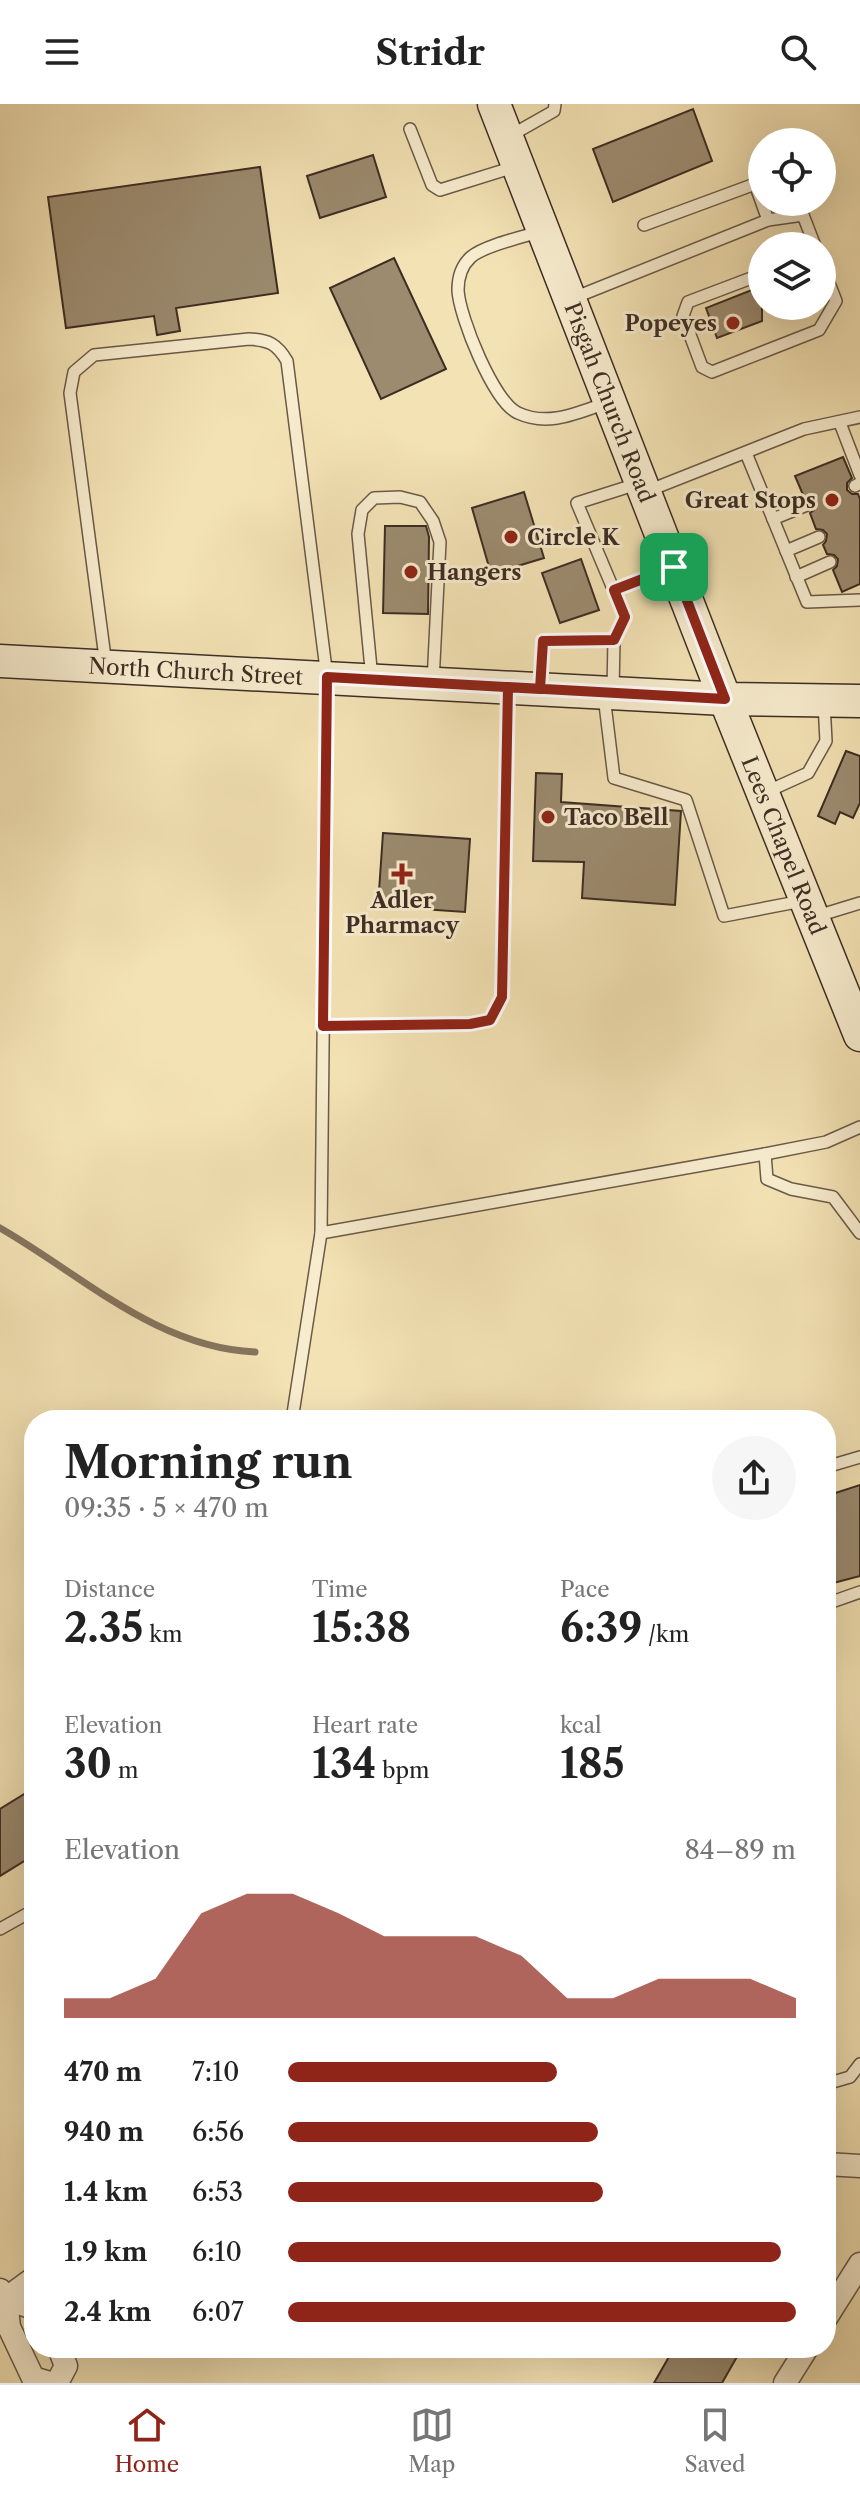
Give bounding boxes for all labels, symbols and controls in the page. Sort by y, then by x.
icon: menu [40,30,84,74]
text: Stridr [375,30,485,74]
icon: search [776,30,820,74]
map controls [748,128,836,320]
button: locate [748,128,836,216]
button: layers [748,232,836,320]
street label: Pisgah Church Road [558,299,660,506]
place label: Popeyes [625,310,717,337]
marker: Popeyes [724,314,742,332]
place label: Great Stops [685,487,816,514]
marker: Great Stops [823,491,841,509]
place label: Circle K [527,524,621,551]
marker: Circle K [502,528,520,546]
pin [640,533,708,601]
icon: arrive [652,545,696,589]
place label: Hangers [427,559,521,586]
marker: Hangers [402,563,420,581]
street label: North Church Street [88,653,304,691]
street label: Lees Chapel Road [735,753,831,939]
place label: Taco Bell [564,804,669,831]
marker: Taco Bell [539,808,557,826]
marker: Adler Pharmacy [393,865,411,883]
place label: Adler Pharmacy [345,887,459,939]
text: Morning run [64,1435,353,1489]
button: share [712,1436,796,1520]
text: 09:35 · 5 × 470 m [64,1492,269,1524]
text: Distance [64,1576,155,1603]
text: Time [312,1576,368,1603]
text: Pace [560,1576,610,1603]
text: 2.35 [64,1603,143,1652]
text: 15:38 [312,1603,411,1652]
text: 6:39 [560,1603,642,1652]
text: km [143,1621,182,1648]
text: /km [642,1621,689,1648]
text: Elevation [64,1712,162,1739]
text: Heart rate [312,1712,418,1739]
text: kcal [560,1712,602,1739]
text: 30 [64,1739,112,1788]
text: 134 [312,1739,376,1788]
text: 185 [560,1739,625,1788]
text: m [112,1757,138,1784]
text: bpm [376,1757,430,1784]
text: Elevation [64,1834,180,1866]
text: 84–89 m [684,1834,796,1866]
text: 470 m [64,2056,142,2088]
text: 7:10 [192,2056,240,2088]
text: 940 m [64,2116,144,2148]
text: 6:56 [192,2116,244,2148]
text: 1.4 km [64,2176,148,2208]
text: 6:53 [192,2176,243,2208]
text: 1.9 km [64,2236,147,2268]
text: 6:10 [192,2236,242,2268]
text: 2.4 km [64,2296,152,2328]
text: 6:07 [192,2296,244,2328]
tab: Home [115,2403,179,2478]
tab: Map [408,2403,455,2478]
tab: Saved [684,2403,745,2478]

